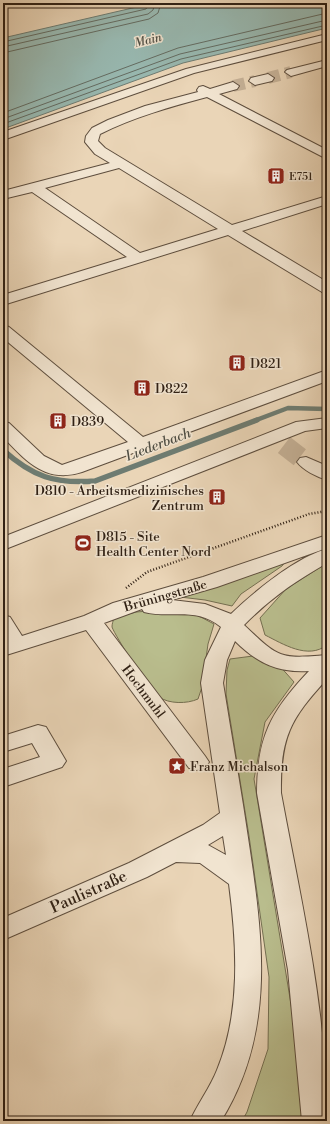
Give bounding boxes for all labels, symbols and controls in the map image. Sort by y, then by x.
water label: Main [133,30,164,51]
building icon: E751 [266,166,286,186]
place label: E751 [289,170,313,184]
building icon: D821 [227,353,247,373]
place label: D821 [250,356,282,372]
building icon: D822 [132,378,152,398]
place label: D822 [155,381,188,397]
building icon: D839 [48,411,68,431]
place label: D839 [71,414,104,430]
water label: Liederbach [122,424,194,466]
place label: D810 - Arbeitsmedizinisches Zentrum [35,483,205,514]
building icon: D810 - Arbeitsmedizinisches Zentrum [207,487,227,507]
place label: D815 - Site Health Center Nord [96,529,212,560]
sports icon: D815 - Site Health Center Nord [73,533,93,553]
street label: Brüningstraße [121,576,209,616]
street label: Hochmuhl [118,662,168,721]
place icon: Franz Michalson [167,756,187,776]
place label: Franz Michalson [190,759,289,775]
street label: Paulistraße [47,866,130,918]

